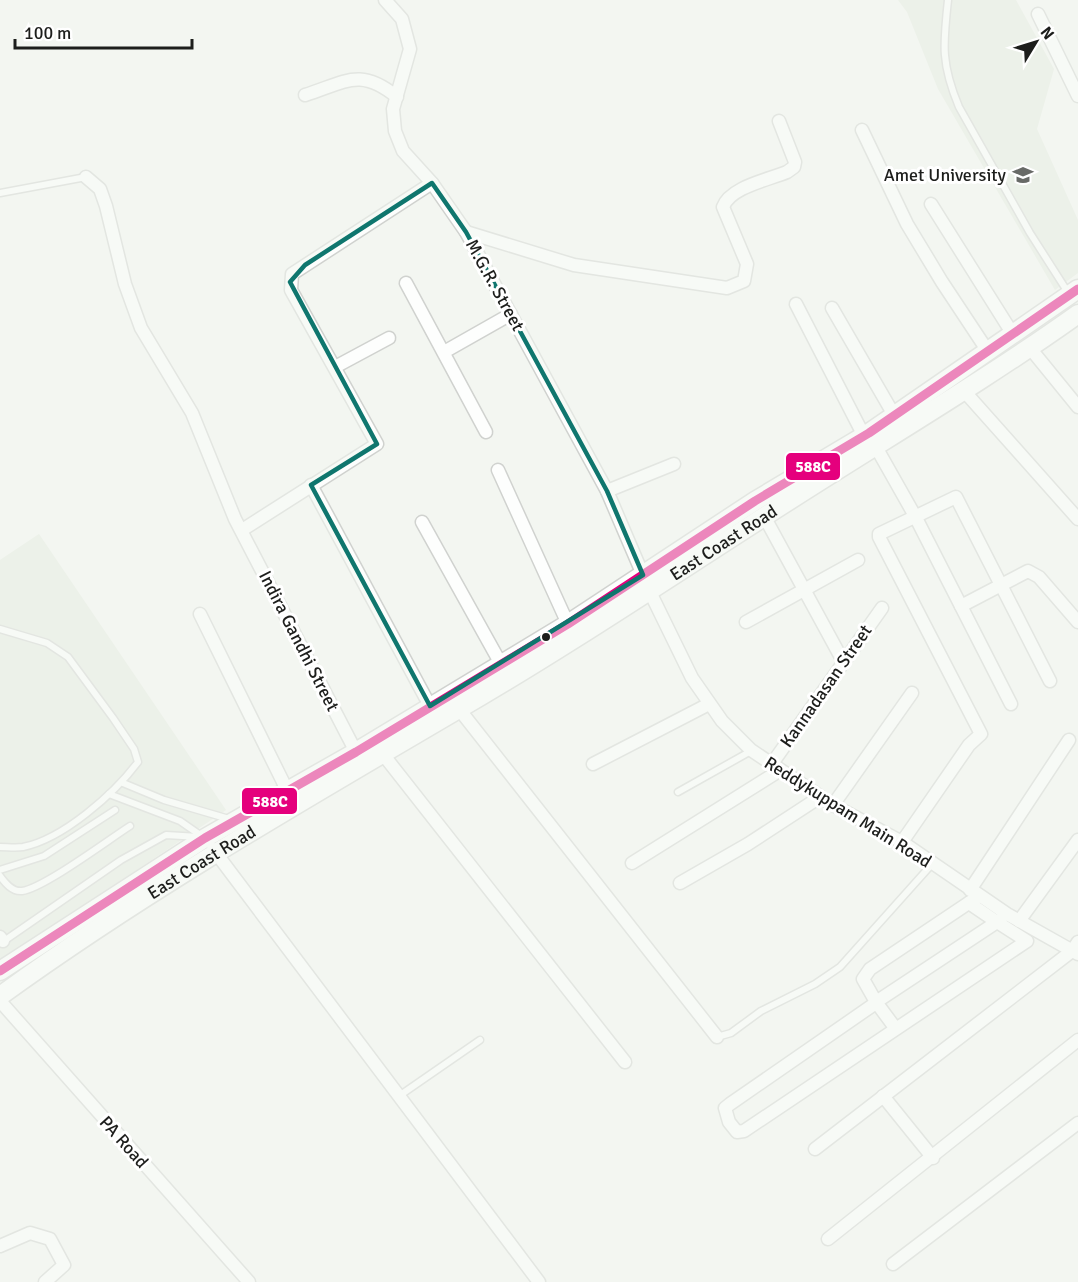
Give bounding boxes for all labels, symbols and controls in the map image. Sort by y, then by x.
scale bar [15,12,192,50]
north arrow [1006,12,1066,72]
text: 100 m [24,22,71,44]
text: N [1036,23,1058,44]
school or university icon: Amet University [1011,163,1035,187]
place label: Amet University [884,164,1007,186]
street label: M.G.R. Street [461,235,529,335]
line badge: 588C [785,452,841,481]
text: 588C [795,457,831,477]
street label: East Coast Road [666,500,781,586]
street label: Indira Gandhi Street [254,567,344,715]
street label: Kannadasan Street [775,620,877,752]
unlabelled marker [540,631,552,643]
street label: Reddykuppam Main Road [760,752,936,872]
line badge: 588C [241,787,298,815]
text: 588C [252,792,288,812]
street label: East Coast Road [143,820,260,904]
street label: PA Road [95,1111,153,1173]

